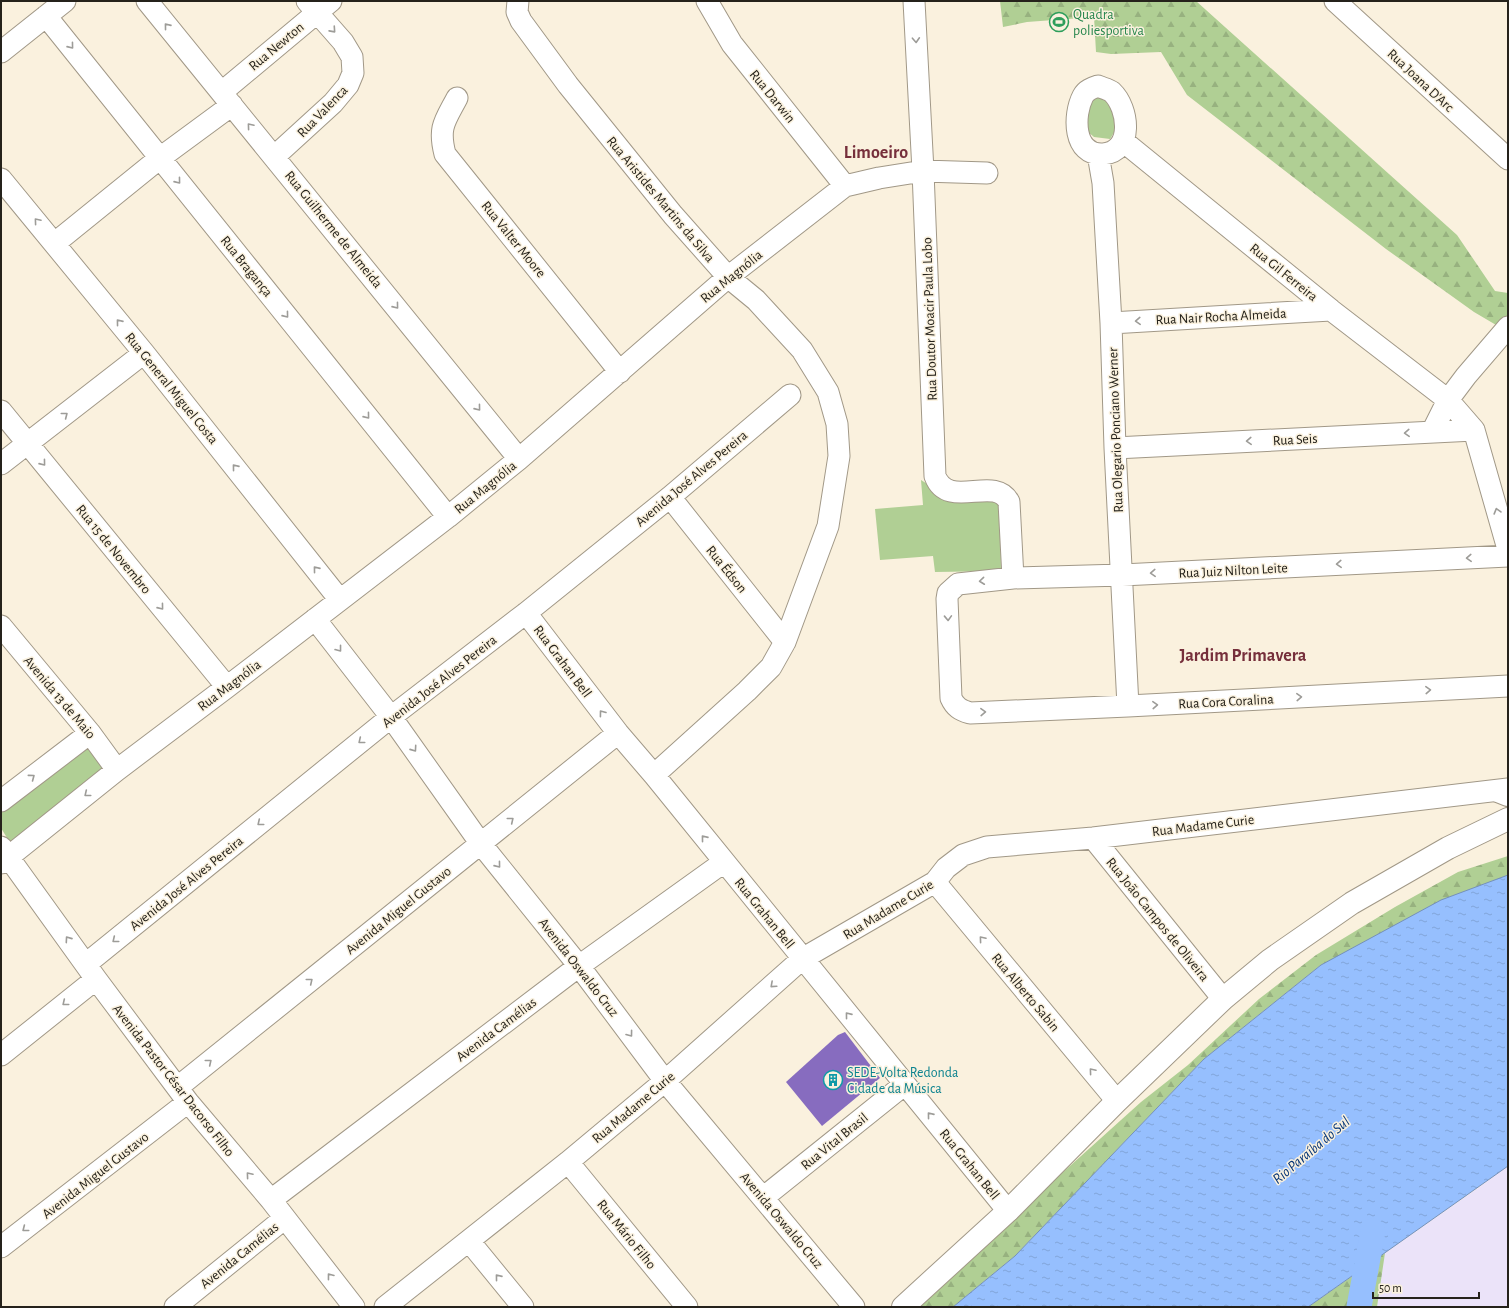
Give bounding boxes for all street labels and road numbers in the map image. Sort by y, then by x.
street label: Rua Newton [247,20,307,74]
street label: Rua Joana D'Arc [1385,47,1457,115]
street label: Rua Darwin [747,68,798,126]
street label: Rua Valenca [295,83,351,140]
street label: Rua Aristides Martins da Silva [604,134,717,266]
street label: Rua Guilherme de Almeida [282,168,385,291]
street label: Rua Valter Moore [478,199,548,280]
street label: Rua Bragança [218,234,275,300]
street label: Rua Doutor Moacir Paula Lobo [920,237,940,401]
street label: Rua Gil Ferreira [1247,241,1320,305]
street label: Rua Magnólia [698,247,766,306]
street label: Rua Nair Rocha Almeida [1155,307,1287,327]
street label: Rua General Miguel Costa [122,330,221,447]
street label: Rua Olegario Ponciano Werner [1106,347,1126,513]
street label: Avenida José Alves Pereira [633,428,751,529]
street label: Rua Seis [1272,432,1318,448]
street label: Rua Magnólia [452,458,520,517]
street label: Rua 15 de Novembro [73,502,153,597]
street label: Rua Édson [703,542,752,596]
street label: Rua Juiz Nilton Leite [1178,561,1288,581]
street label: Rua Grahan Bell [531,623,594,700]
street label: Avenida José Alves Pereira [380,633,500,731]
street label: Avenida 13 de Maio [21,654,98,742]
street label: Rua Magnólia [195,657,264,714]
street label: Rua Cora Coralina [1178,692,1275,711]
street label: Rua Madame Curie [1151,813,1255,839]
street label: Avenida José Alves Pereira [127,834,246,934]
street label: Rua João Campos de Oliveira [1103,855,1212,984]
street label: Avenida Miguel Gustavo [343,864,454,957]
street label: Rua Grahan Bell [732,876,797,952]
street label: Rua Madame Curie [841,877,936,942]
street label: Avenida Oswaldo Cruz [536,916,621,1020]
street label: Rua Alberto Sabin [989,951,1062,1034]
street label: Avenida Camélias [454,995,539,1064]
street label: Avenida Pastor César Dacorso Filho [110,1002,237,1159]
street label: Rua Madame Curie [590,1069,678,1146]
street label: Rua Vital Brasil [798,1111,871,1173]
street label: Rua Grahan Bell [937,1127,1002,1203]
street label: Avenida Miguel Gustavo [40,1130,152,1222]
street label: Avenida Oswaldo Cruz [737,1170,826,1272]
street label: Rua Mário Filho [594,1197,658,1272]
street label: Avenida Camélias [198,1220,281,1292]

